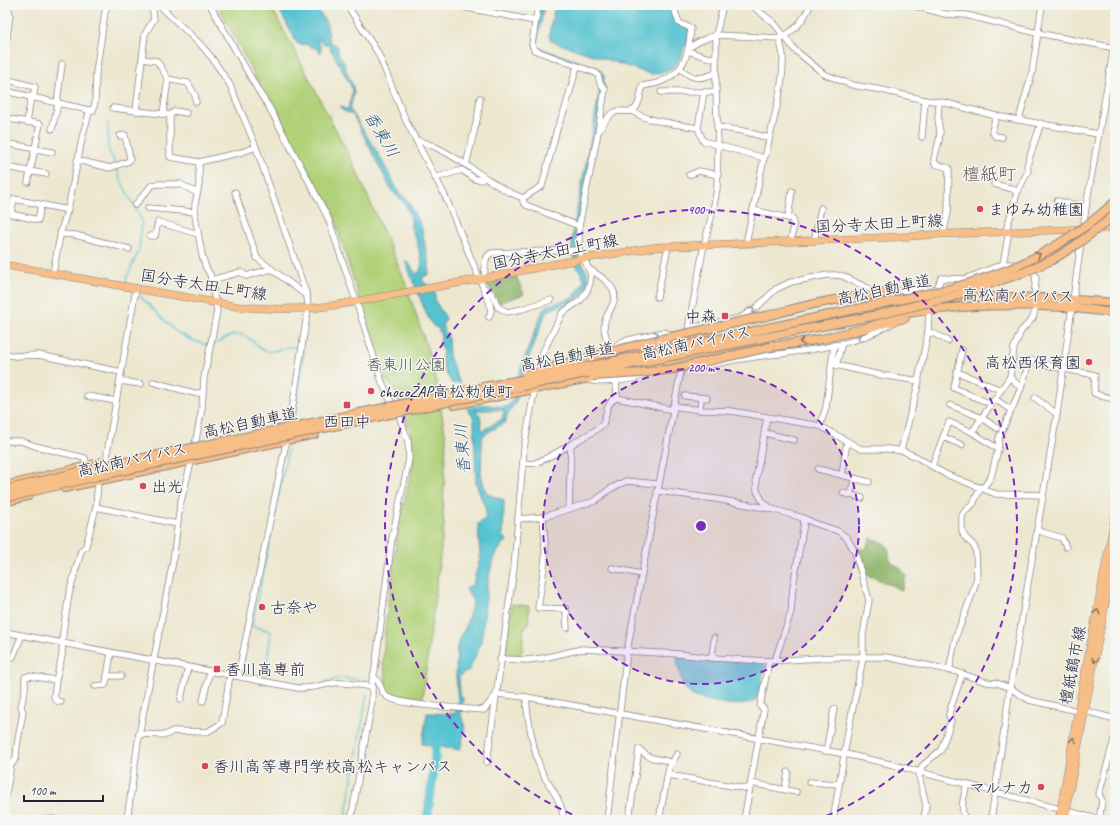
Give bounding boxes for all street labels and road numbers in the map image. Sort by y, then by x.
street label: 国分寺太田上町線 [815,211,943,237]
street label: 国分寺太田上町線 [490,230,620,274]
street label: 国分寺太田上町線 [139,265,269,305]
street label: 高松自動車道 [835,270,933,310]
street label: 高松南バイパス [962,285,1074,307]
street label: 高松南バイパス [640,322,753,364]
street label: 高松自動車道 [518,338,616,376]
street label: 高松自動車道 [201,403,299,443]
street label: 高松南バイパス [76,439,189,481]
street label: 檀紙鶴市線 [1056,624,1090,706]

